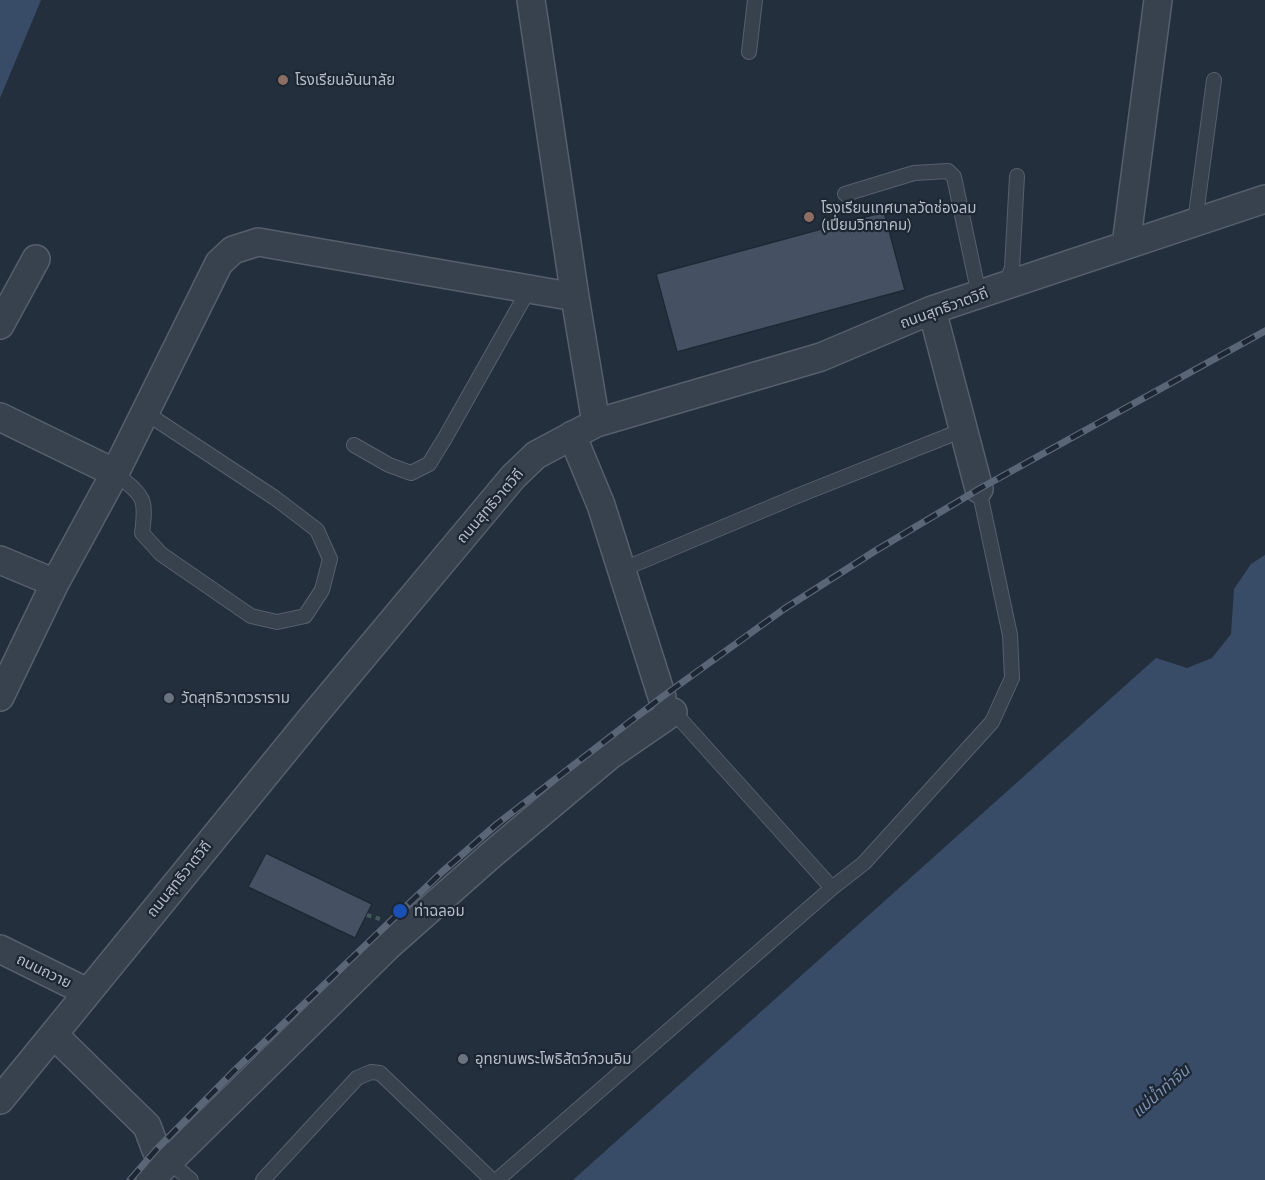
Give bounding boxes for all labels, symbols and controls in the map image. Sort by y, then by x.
place label: โรงเรียนอันนาลัย [295,71,395,89]
marker: โรงเรียนอันนาลัย [276,73,290,87]
place label: โรงเรียนเทศบาลวัดช่องลม (เปี่ยมวิทยาคม) [821,199,977,234]
marker: โรงเรียนเทศบาลวัดช่องลม (เปี่ยมวิทยาคม) [802,210,816,224]
street label: ถนนสุทธิวาตวิถี [897,284,991,332]
street label: ถนนสุทธิวาตวิถี [453,465,527,547]
place label: วัดสุทธิวาตวราราม [181,689,290,707]
marker: วัดสุทธิวาตวราราม [162,691,176,705]
street label: ถนนสุทธิวาตวิถี [143,837,215,921]
marker: ท่าฉลอม [391,902,409,920]
place label: ท่าฉลอม [414,902,465,920]
street label: ถนนถวาย [14,950,74,992]
place label: อุทยานพระโพธิสัตว์กวนอิม [475,1050,632,1068]
marker: อุทยานพระโพธิสัตว์กวนอิม [456,1052,470,1066]
water label: แม่น้ำท่าจีน [1128,1061,1194,1121]

